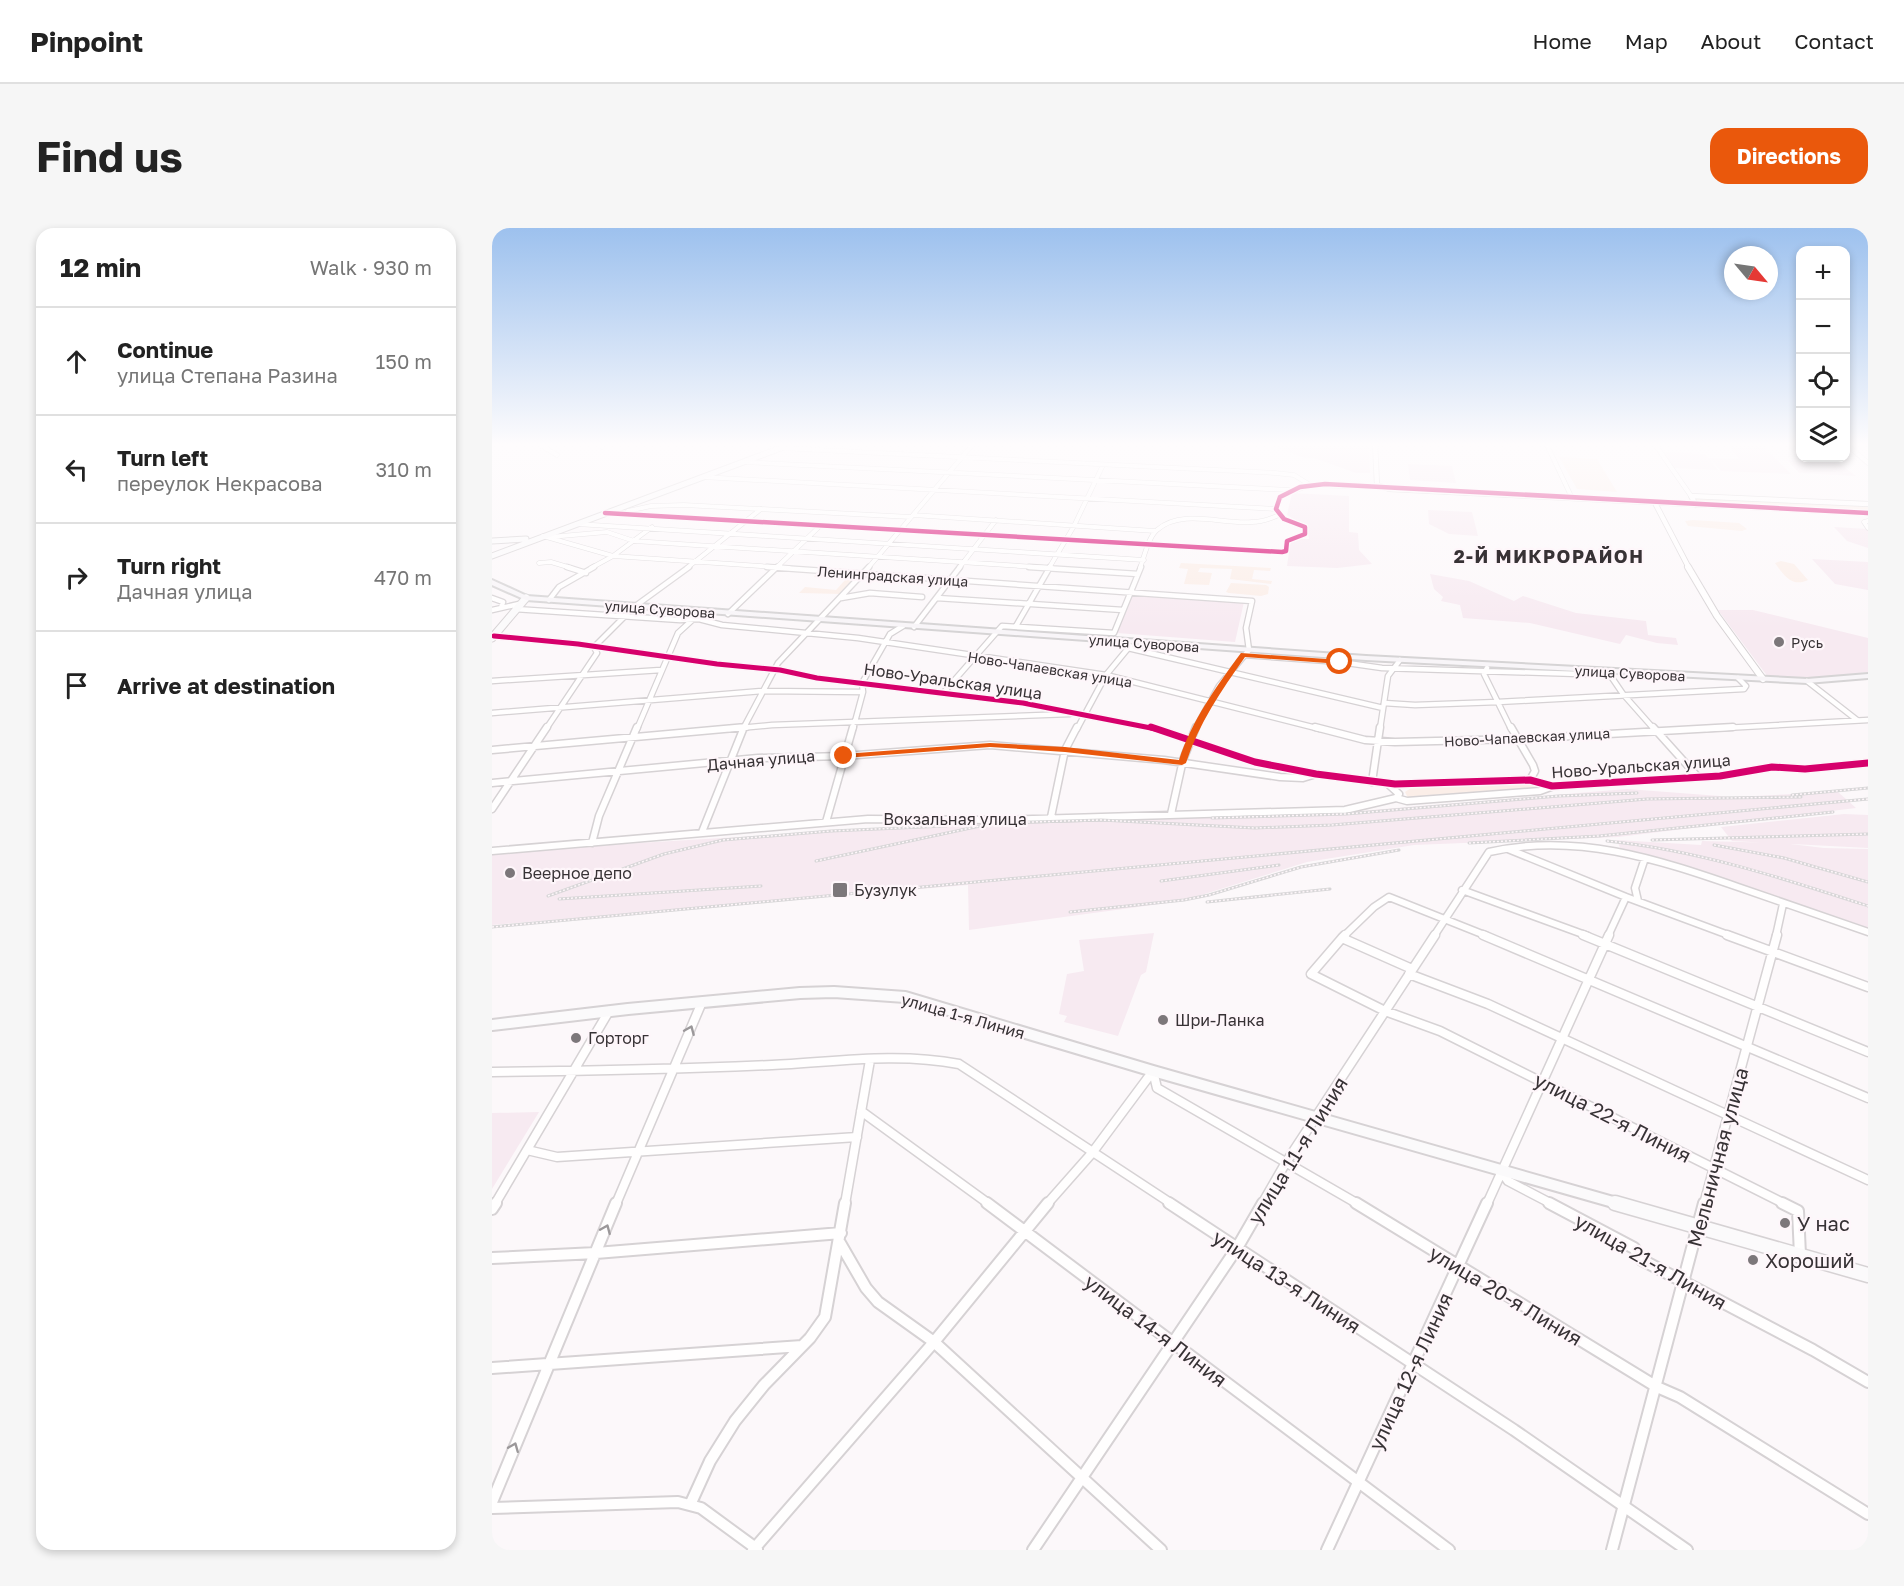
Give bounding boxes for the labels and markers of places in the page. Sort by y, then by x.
place label: Русь [1791,634,1823,651]
marker: Русь [1772,635,1786,649]
place label: Веерное депо [522,863,632,883]
marker: Веерное депо [503,866,517,880]
place label: Бузулук [854,880,917,900]
marker: Бузулук [831,881,849,899]
place label: Шри-Ланка [1175,1010,1265,1030]
marker: Шри-Ланка [1156,1013,1170,1027]
place label: Горторг [588,1028,650,1048]
marker: Горторг [569,1031,583,1045]
place label: У нас [1797,1211,1850,1235]
marker: У нас [1778,1216,1792,1230]
place label: Хороший [1765,1248,1855,1272]
marker: Хороший [1746,1253,1760,1267]

